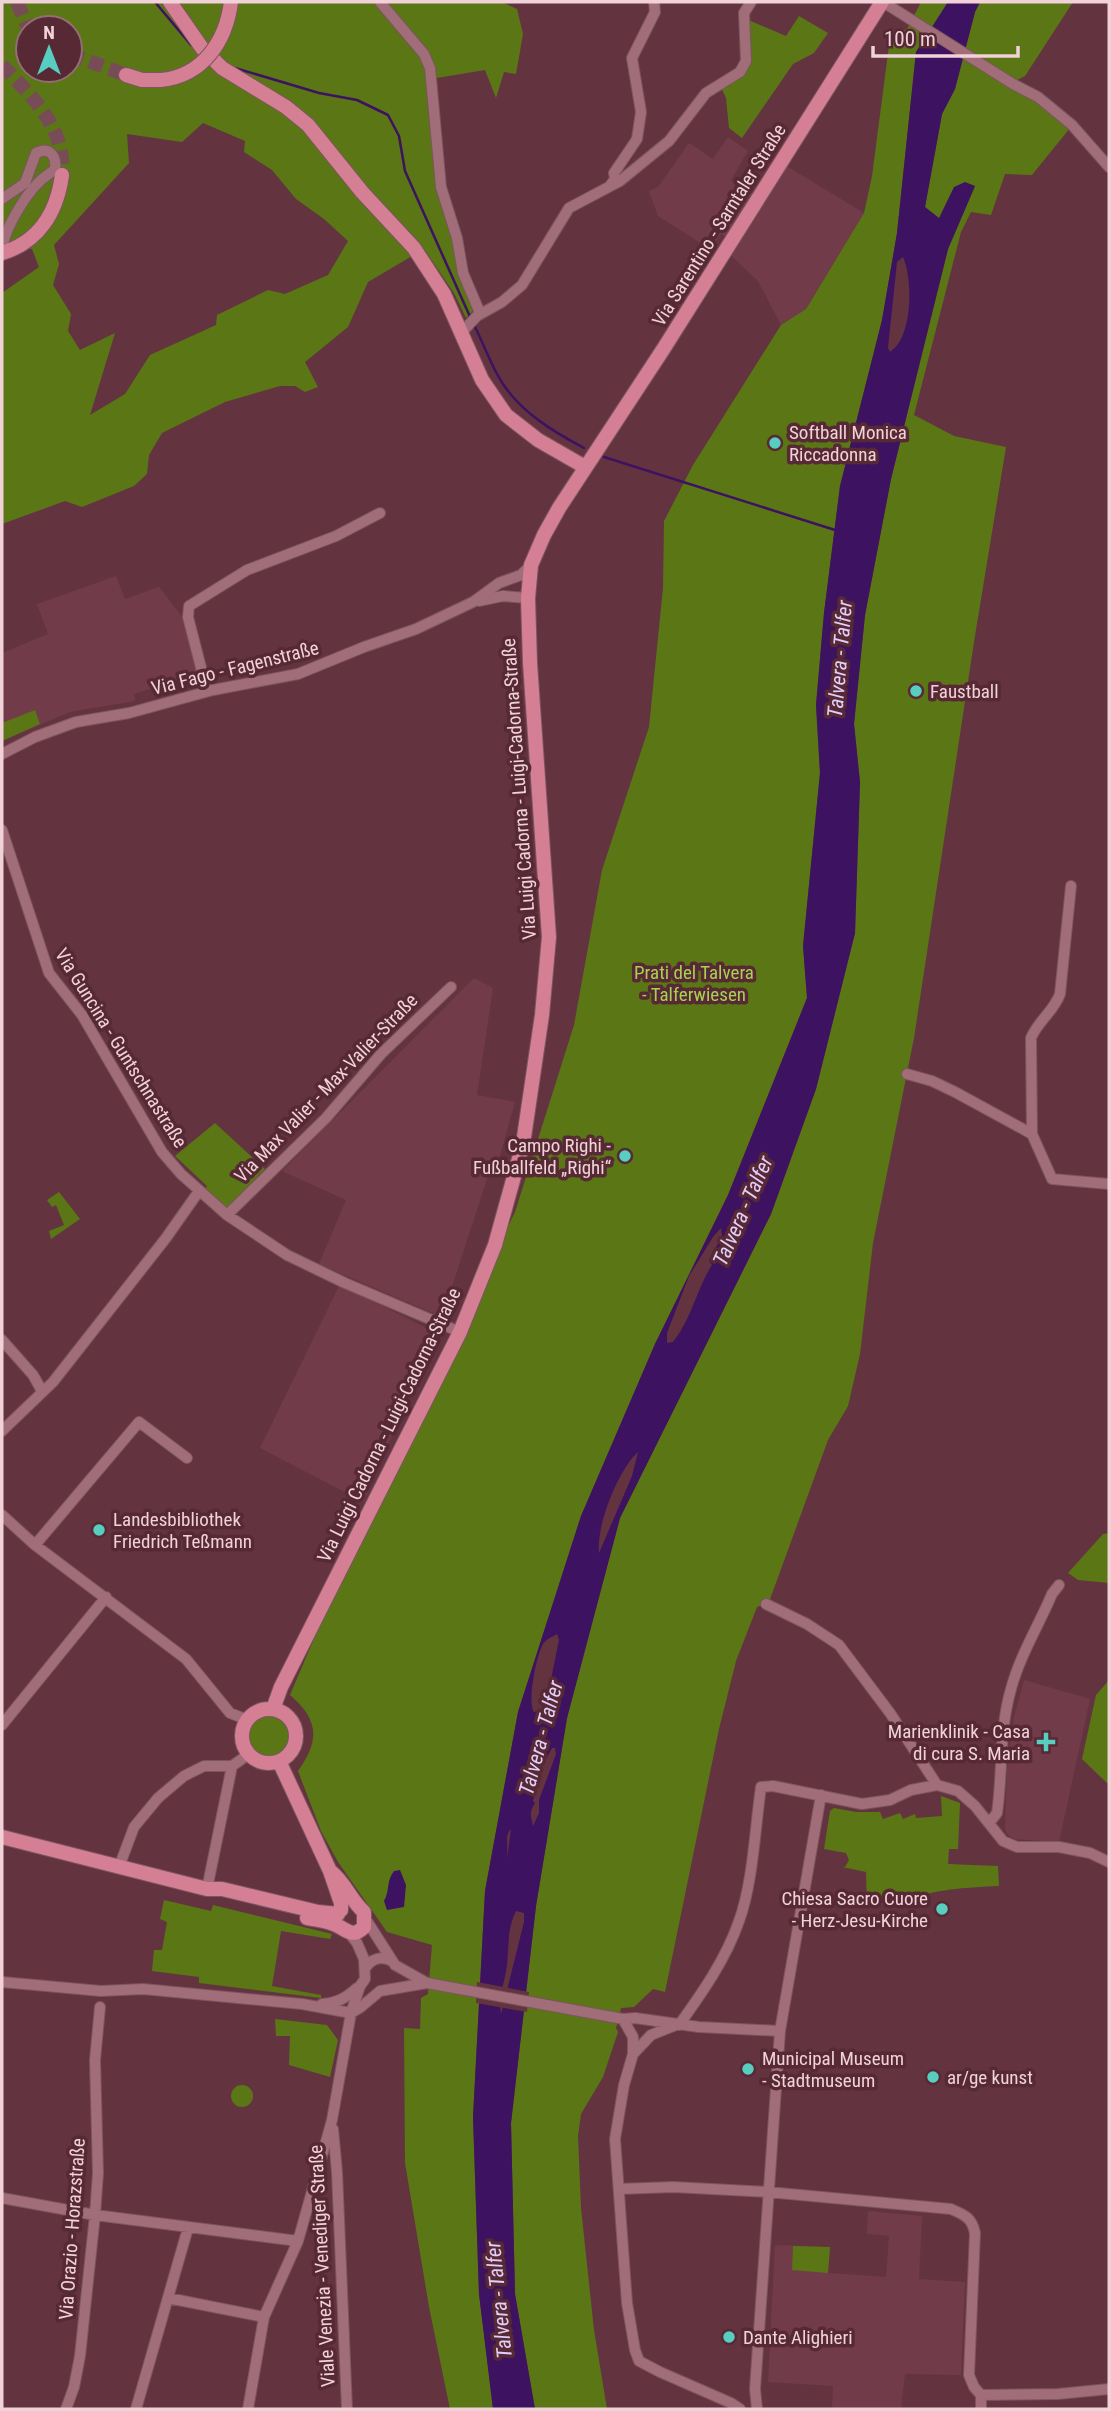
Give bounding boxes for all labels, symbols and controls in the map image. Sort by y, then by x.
north arrow [14,14,84,84]
scale bar [873,14,1018,58]
text: N [43,21,55,44]
text: 100 m [884,27,936,51]
street label: Via Sarentino - Sarntaler Straße [647,120,791,330]
place label: Softball Monica Riccadonna [789,421,907,466]
marker: Softball Monica Riccadonna [767,435,783,451]
water label: Talvera - Talfer [823,599,857,719]
street label: Via Fago - Fagenstraße [149,636,321,700]
street label: Via Luigi Cadorna - Luigi-Cadorna-Straße [497,637,541,941]
place label: Faustball [930,680,999,703]
marker: Faustball [908,683,924,699]
street label: Via Guncina - Guntschnastraße [50,944,192,1152]
park label: Prati del Talvera - Talferwiesen [634,961,754,1006]
street label: Via Max Valier - Max-Valier-Straße [230,989,422,1187]
place label: Campo Righi - Fußballfeld „Righi“ [473,1134,612,1179]
marker: Campo Righi - Fußballfeld „Righi“ [617,1148,633,1164]
water label: Talvera - Talfer [708,1152,778,1270]
street label: Via Luigi Cadorna - Luigi-Cadorna-Straße [312,1284,466,1566]
place label: Landesbibliothek Friedrich Teßmann [113,1508,252,1553]
marker: Landesbibliothek Friedrich Teßmann [91,1522,107,1538]
water label: Talvera - Talfer [514,1677,568,1798]
place label: Marienklinik - Casa di cura S. Maria [888,1720,1030,1765]
marker: Marienklinik - Casa di cura S. Maria [1036,1732,1056,1752]
place label: Chiesa Sacro Cuore - Herz-Jesu-Kirche [781,1887,928,1932]
marker: Chiesa Sacro Cuore - Herz-Jesu-Kirche [934,1901,950,1917]
place label: Municipal Museum - Stadtmuseum [762,2047,904,2092]
marker: Municipal Museum - Stadtmuseum [740,2061,756,2077]
place label: ar/ge kunst [947,2066,1033,2089]
marker: ar/ge kunst [925,2069,941,2085]
street label: Via Orazio - Horazstraße [54,2137,90,2321]
street label: Viale Venezia - Venediger Straße [304,2144,340,2388]
water label: Talvera - Talfer [481,2239,517,2360]
place label: Dante Alighieri [743,2326,853,2349]
marker: Dante Alighieri [721,2329,737,2345]

